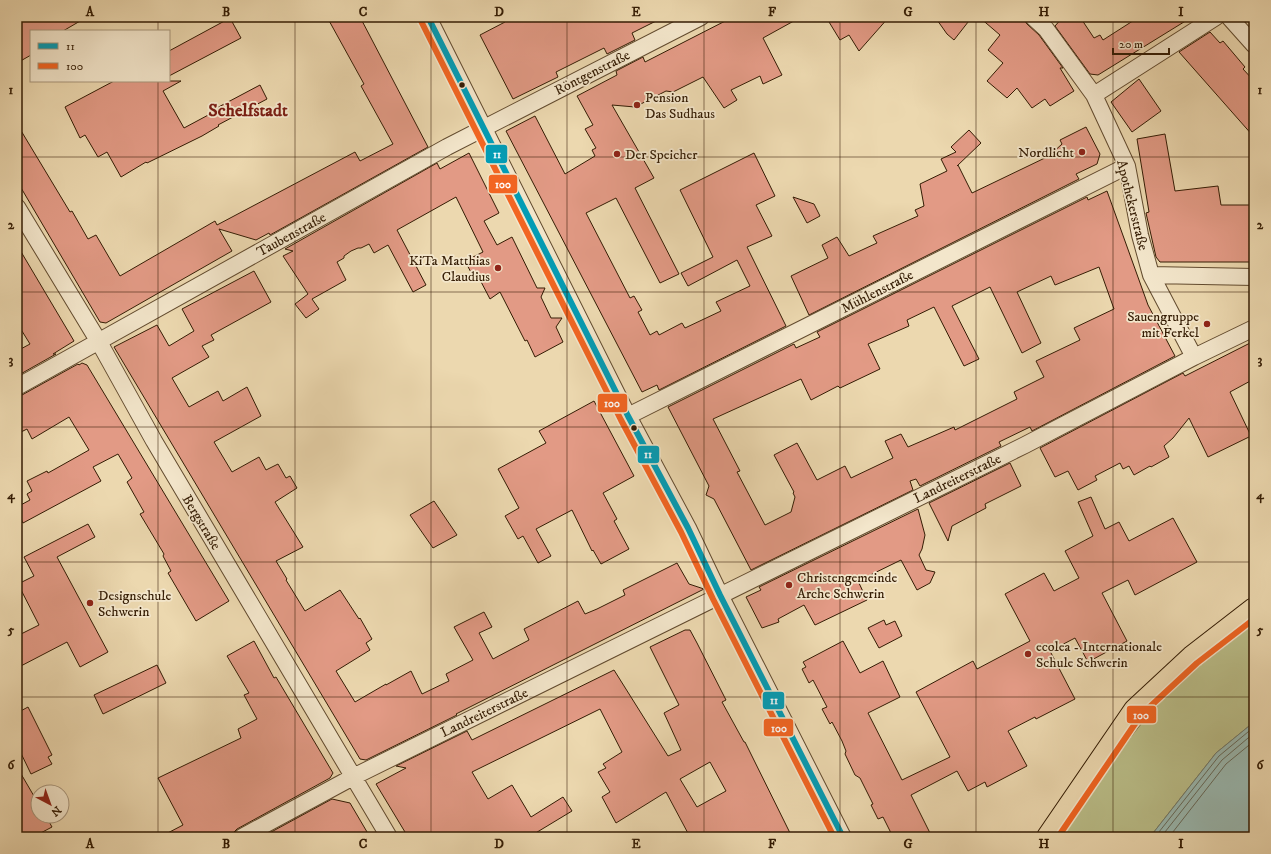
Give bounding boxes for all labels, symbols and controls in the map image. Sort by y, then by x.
text: A [85,4,95,20]
text: B [222,4,230,20]
text: C [359,4,368,20]
text: D [494,4,504,20]
text: E [631,4,641,20]
text: F [768,4,777,20]
text: G [903,4,913,20]
text: H [1039,4,1050,20]
text: I [1178,4,1184,20]
legend [30,30,170,82]
scale bar [1113,30,1169,56]
text: 20 m [1119,37,1143,52]
text: 11 [66,39,75,54]
street label: Röntgenstraße [552,46,633,100]
text: 100 [66,59,83,74]
unlabelled marker [457,80,467,90]
text: 1 [9,82,14,98]
text: 1 [1258,82,1263,98]
place label: Pension Das Sudhaus [645,89,715,123]
district label: Schelfstadt [208,100,288,122]
marker: Pension Das Sudhaus [632,100,642,110]
line badge: 11 [485,144,508,164]
place label: Nordlicht [1018,144,1075,162]
place label: Der Speicher [625,146,698,164]
marker: Nordlicht [1077,147,1087,157]
text: 11 [493,148,501,162]
marker: Der Speicher [612,149,622,159]
street label: Apothekerstraße [1112,158,1152,253]
line badge: 100 [488,174,518,194]
text: 100 [495,178,511,192]
street label: Taubenstraße [254,208,329,261]
text: 2 [8,217,15,233]
text: 2 [1257,217,1264,233]
place label: KiTa Matthias Claudius [409,252,490,286]
marker: KiTa Matthias Claudius [493,263,503,273]
street label: Mühlenstraße [838,266,917,318]
place label: Sauengruppe mit Ferkel [1127,308,1200,342]
marker: Sauengruppe mit Ferkel [1202,319,1212,329]
text: 3 [9,352,14,368]
text: 3 [1258,352,1263,368]
line badge: 100 [597,393,628,413]
text: 100 [604,397,620,411]
unlabelled marker [629,423,639,433]
line badge: 11 [637,445,660,464]
text: 11 [644,448,652,462]
street label: Landreiterstraße [911,450,1004,508]
text: 4 [6,487,15,504]
text: 4 [1255,487,1264,504]
street label: Bergstraße [178,492,225,554]
place label: Christengemeinde Arche Schwerin [797,569,897,603]
marker: Christengemeinde Arche Schwerin [784,580,794,590]
place label: Designschule Schwerin [98,587,172,621]
marker: Designschule Schwerin [85,598,95,608]
text: 5 [7,622,15,638]
text: 5 [1256,622,1264,638]
place label: ecolea - Internationale Schule Schwerin [1036,638,1162,672]
marker: ecolea - Internationale Schule Schwerin [1023,649,1033,659]
street label: Landreiterstraße [438,684,531,742]
line badge: 11 [762,691,785,710]
text: 11 [770,694,778,708]
line badge: 100 [1126,705,1157,724]
text: 100 [1133,709,1149,723]
line badge: 100 [763,718,794,737]
text: 100 [771,722,787,736]
text: 6 [8,757,16,773]
text: 6 [1257,757,1265,773]
north arrow [30,784,70,824]
text: N [48,803,64,819]
text: A [85,836,95,852]
text: B [222,836,230,852]
text: C [359,836,368,852]
text: D [494,836,504,852]
text: E [631,836,641,852]
text: F [768,836,777,852]
text: G [903,836,913,852]
text: H [1039,836,1050,852]
text: I [1178,836,1184,852]

